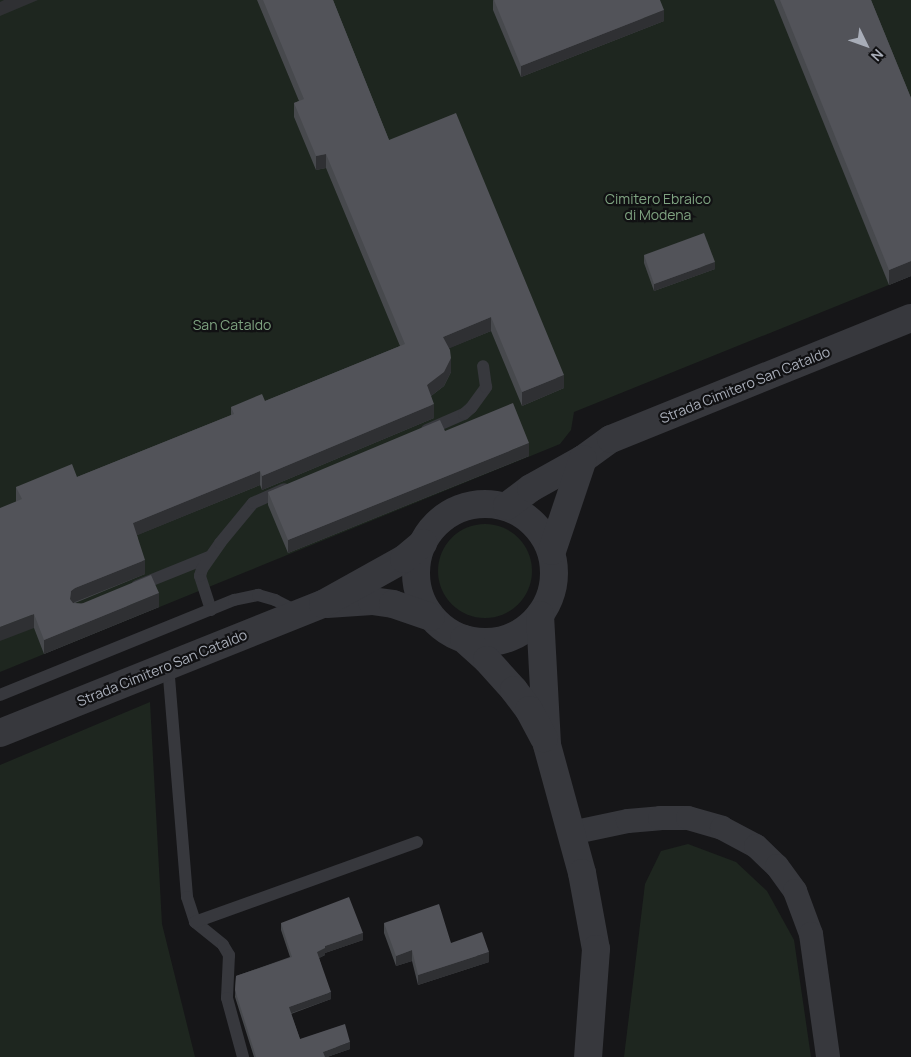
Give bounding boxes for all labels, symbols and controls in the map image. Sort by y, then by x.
north arrow [841,20,891,70]
text: N [867,45,888,65]
park label: Cimitero Ebraico di Modena [605,191,711,223]
park label: San Cataldo [193,317,271,333]
street label: Strada Cimitero San Cataldo [657,343,833,427]
street label: Strada Cimitero San Cataldo [74,626,250,710]

